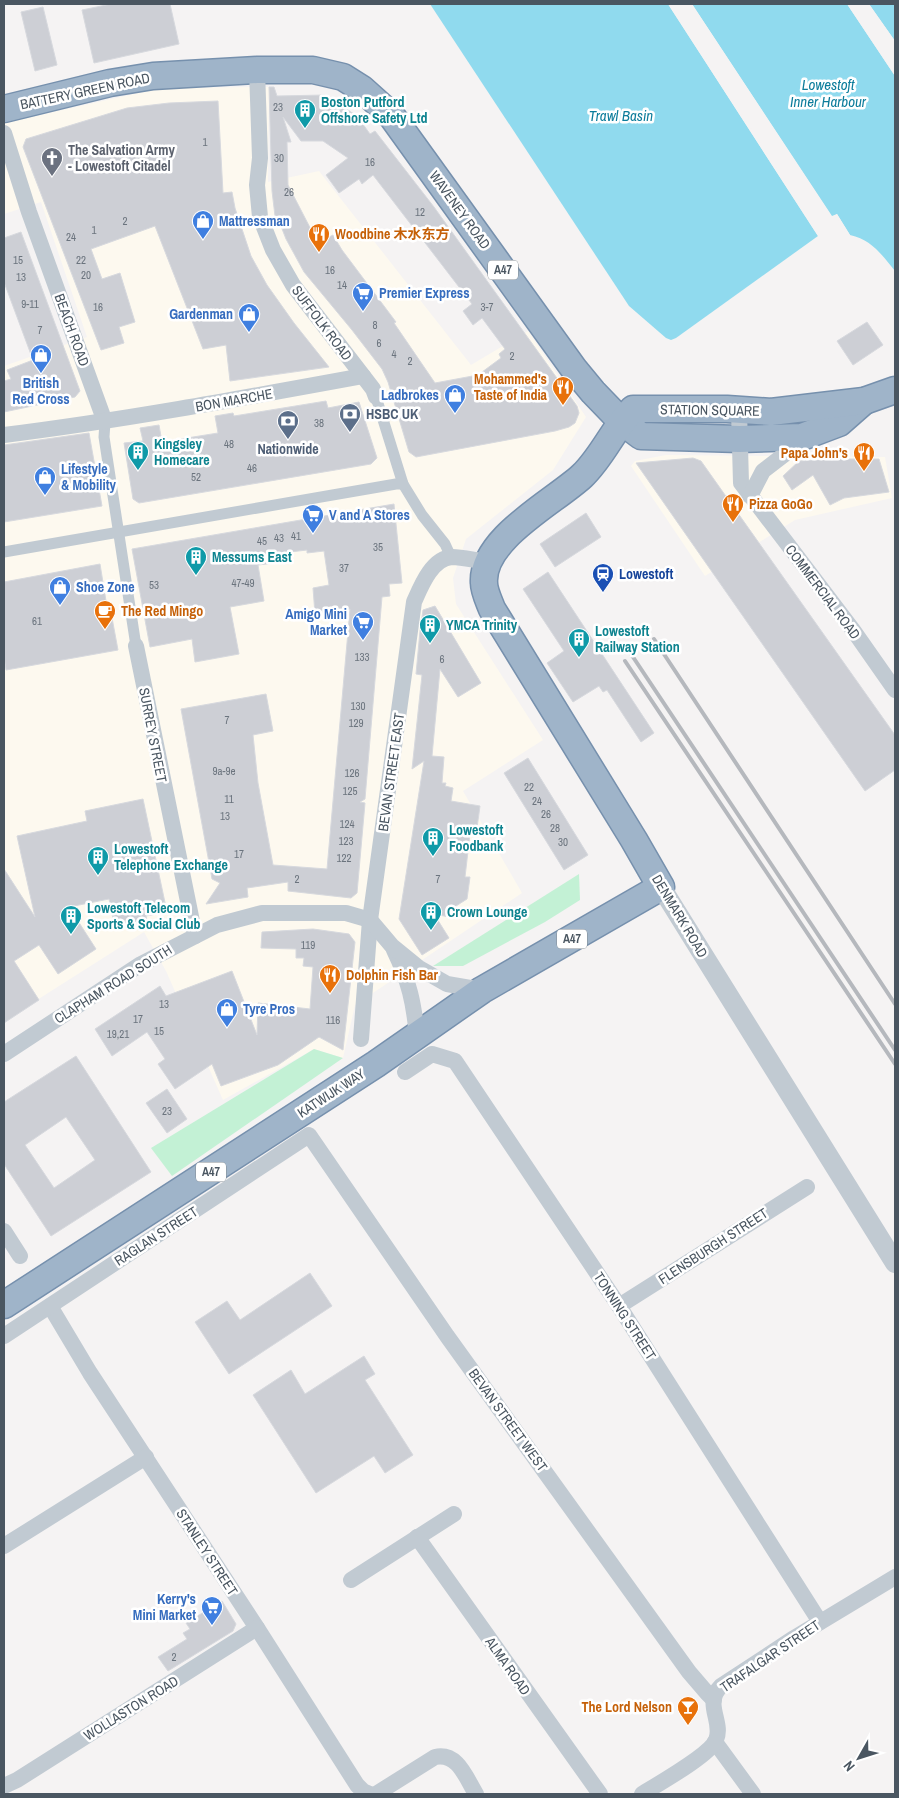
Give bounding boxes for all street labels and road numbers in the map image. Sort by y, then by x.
street label: BATTERY GREEN ROAD [19,68,151,114]
street label: WAVENEY ROAD [426,167,494,253]
road number: A47 [488,260,518,280]
street label: SUFFOLK ROAD [288,282,356,364]
street label: BEACH ROAD [51,291,93,369]
street label: BON MARCHE [194,384,274,416]
street label: STATION SQUARE [660,400,760,420]
street label: COMMERCIAL ROAD [782,541,864,643]
street label: SURREY STREET [135,686,171,784]
street label: BEVAN STREET EAST [374,712,408,832]
street label: DENMARK ROAD [648,871,712,961]
road number: A47 [557,930,587,949]
street label: CLAPHAM ROAD SOUTH [51,941,175,1027]
street label: KATWIJK WAY [294,1064,368,1122]
road number: A47 [196,1162,226,1182]
street label: RAGLAN STREET [111,1202,201,1270]
street label: FLENSBURGH STREET [655,1204,771,1288]
street label: TONNING STREET [590,1269,660,1363]
street label: BEVAN STREET WEST [465,1365,551,1475]
street label: STANLEY STREET [172,1505,242,1599]
street label: TRAFALGAR STREET [717,1616,823,1696]
street label: ALMA ROAD [481,1633,535,1699]
street label: WOLLASTON ROAD [80,1672,182,1744]

